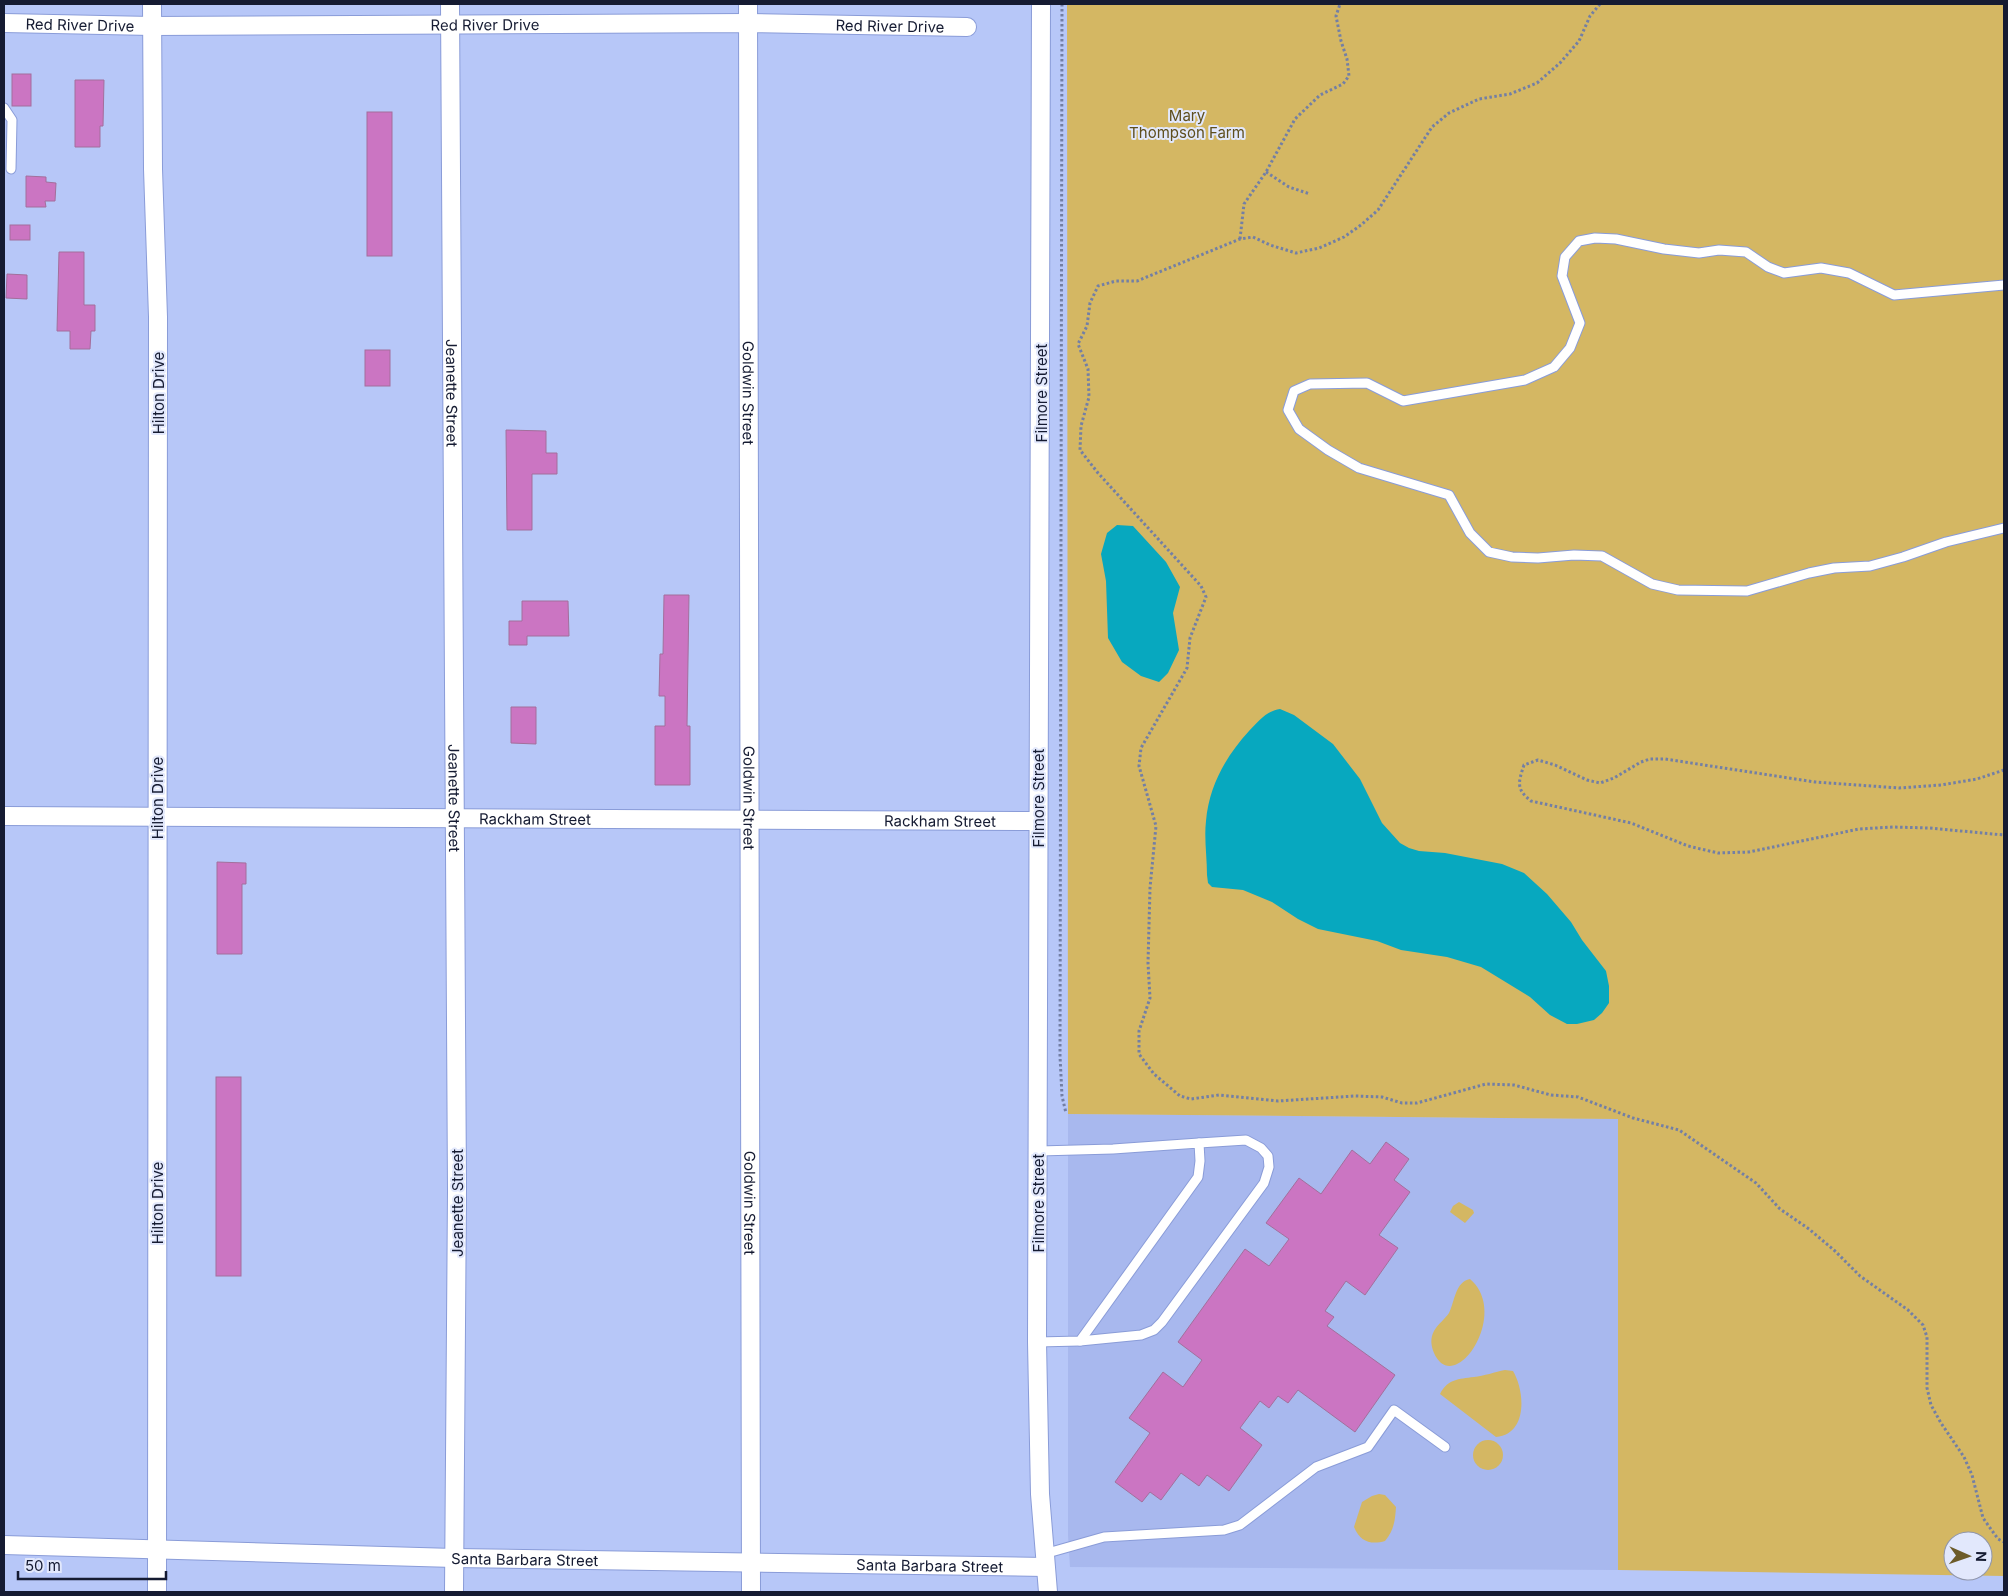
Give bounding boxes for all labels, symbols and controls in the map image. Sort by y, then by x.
street label: Red River Drive [25,14,135,35]
street label: Red River Drive [430,15,539,34]
street label: Red River Drive [835,15,945,36]
park label: Mary Thompson Farm [1129,106,1245,142]
street label: Jeanette Street [442,339,462,447]
street label: Goldwin Street [739,341,758,445]
street label: Filmore Street [1032,343,1051,442]
street label: Hilton Drive [149,352,168,434]
street label: Jeanette Street [445,744,465,852]
street label: Goldwin Street [740,746,759,850]
street label: Filmore Street [1029,748,1048,847]
street label: Hilton Drive [148,757,167,839]
street label: Rackham Street [479,809,591,828]
street label: Rackham Street [884,811,996,830]
street label: Jeanette Street [448,1149,467,1257]
street label: Goldwin Street [741,1151,760,1255]
street label: Filmore Street [1029,1153,1048,1252]
street label: Hilton Drive [148,1162,167,1244]
north arrow [1943,1531,1993,1581]
scale bar [18,1548,165,1580]
street label: Santa Barbara Street [451,1548,599,1570]
text: N [1973,1551,1990,1562]
street label: Santa Barbara Street [856,1555,1004,1576]
text: 50 m [25,1556,61,1575]

